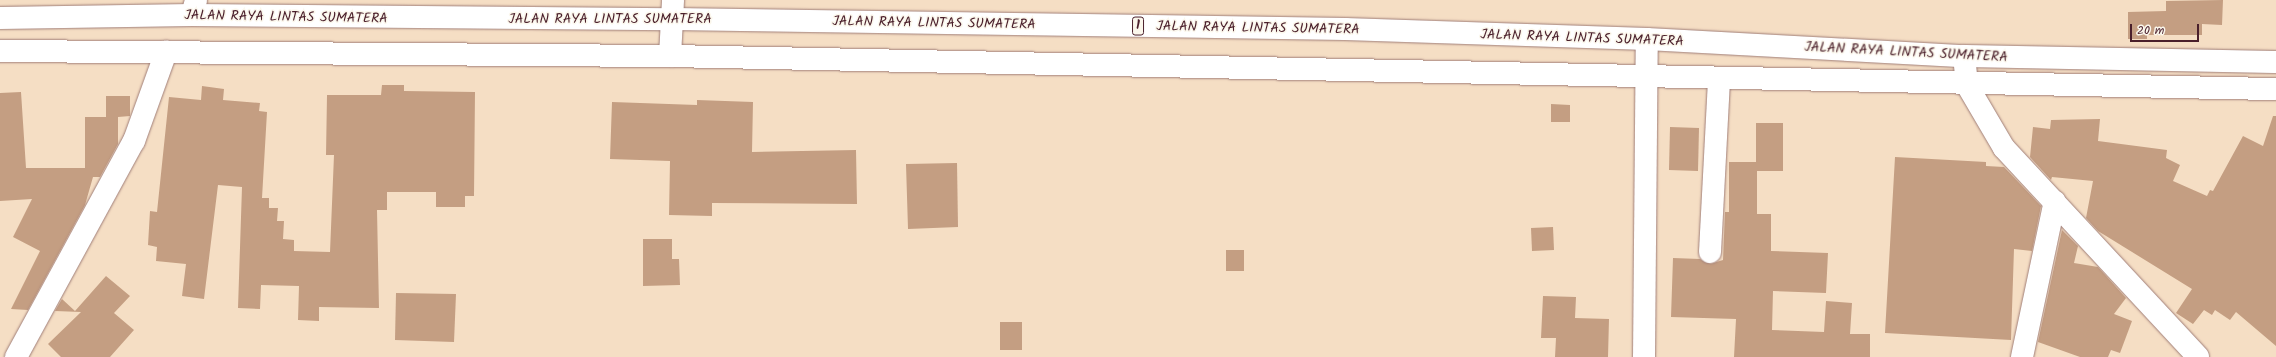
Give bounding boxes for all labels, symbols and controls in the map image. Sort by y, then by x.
street label: JALAN RAYA LINTAS SUMATERA [184,7,388,27]
street label: JALAN RAYA LINTAS SUMATERA [508,11,712,27]
street label: JALAN RAYA LINTAS SUMATERA [832,13,1036,33]
road number: 1 [1132,15,1144,37]
scale bar [2132,16,2201,42]
street label: JALAN RAYA LINTAS SUMATERA [1156,18,1360,38]
text: 20 m [2137,21,2164,40]
street label: JALAN RAYA LINTAS SUMATERA [1480,26,1684,50]
street label: JALAN RAYA LINTAS SUMATERA [1804,38,2008,66]

